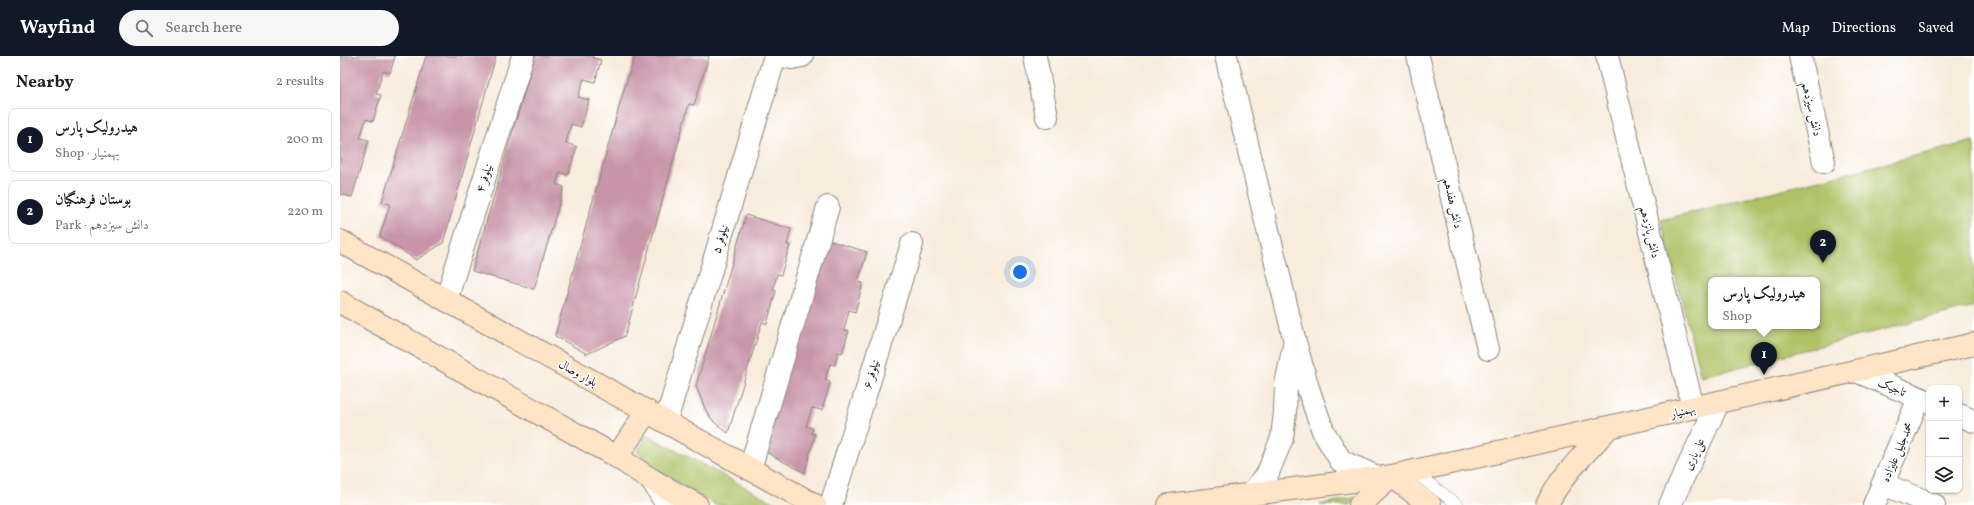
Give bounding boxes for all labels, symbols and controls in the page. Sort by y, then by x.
search box [119,10,399,46]
text: Wayfind [20,15,95,41]
icon: search [133,17,155,39]
text: Search here [165,18,242,39]
text: Map [1782,19,1810,38]
text: Directions [1832,19,1896,38]
text: Saved [1918,19,1954,38]
text: Nearby [16,71,74,94]
text: 2 results [276,73,324,91]
street label: دانش سیزدهم [1795,81,1825,138]
text: هیدرولیک پارس [55,118,138,139]
text: 1 [27,131,33,149]
text: 200 m [286,131,323,149]
text: Shop · بهمنیار [55,145,119,163]
street label: نیلوفر ۴ [473,162,497,195]
street label: دانش هفدهم [1436,176,1466,231]
text: بوستان فرهنگیان [55,190,131,211]
text: 2 [27,203,33,221]
text: 220 m [287,203,323,221]
street label: دانش پانزدهم [1633,204,1663,260]
text: Park · دانش سیزدهم [55,217,149,235]
street label: نیلوفر ۵ [709,223,733,256]
pin: 2 [1810,230,1836,263]
your location [1010,262,1030,282]
popup [1708,277,1820,329]
text: هیدرولیک پارس [1723,284,1805,305]
text: Shop [1723,308,1752,326]
pin: 1 [1751,342,1777,375]
street label: بلوار وصال [555,357,600,391]
street label: نیلوفر ۶ [860,358,884,391]
street label: تاجیک [1875,375,1909,401]
map controls [1926,385,1962,493]
button: + [1926,385,1962,421]
street label: بهمنیار [1668,401,1697,423]
street label: محمدجلیل علیزاده [1878,420,1918,485]
button: − [1926,421,1962,457]
street label: علی یاری [1680,435,1709,473]
button: layers [1926,457,1962,493]

